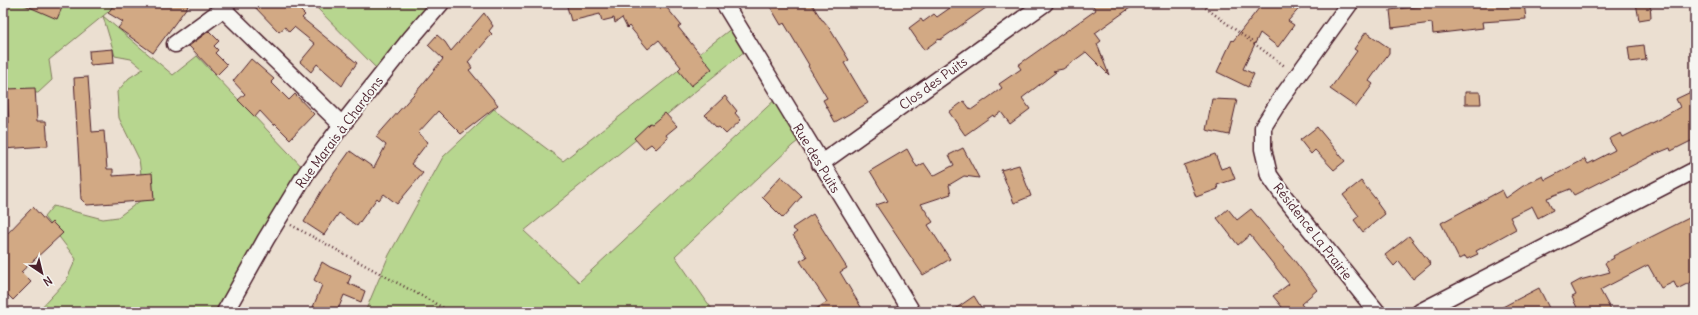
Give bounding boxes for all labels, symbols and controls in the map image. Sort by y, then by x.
street label: Clos des Puits [896,53,971,114]
street label: Rue Marais à Chardons [292,73,387,192]
street label: Rue des Puits [789,120,844,196]
street label: Résidence La Prairie [1269,179,1356,283]
north arrow [22,253,62,293]
text: N [41,273,55,289]

